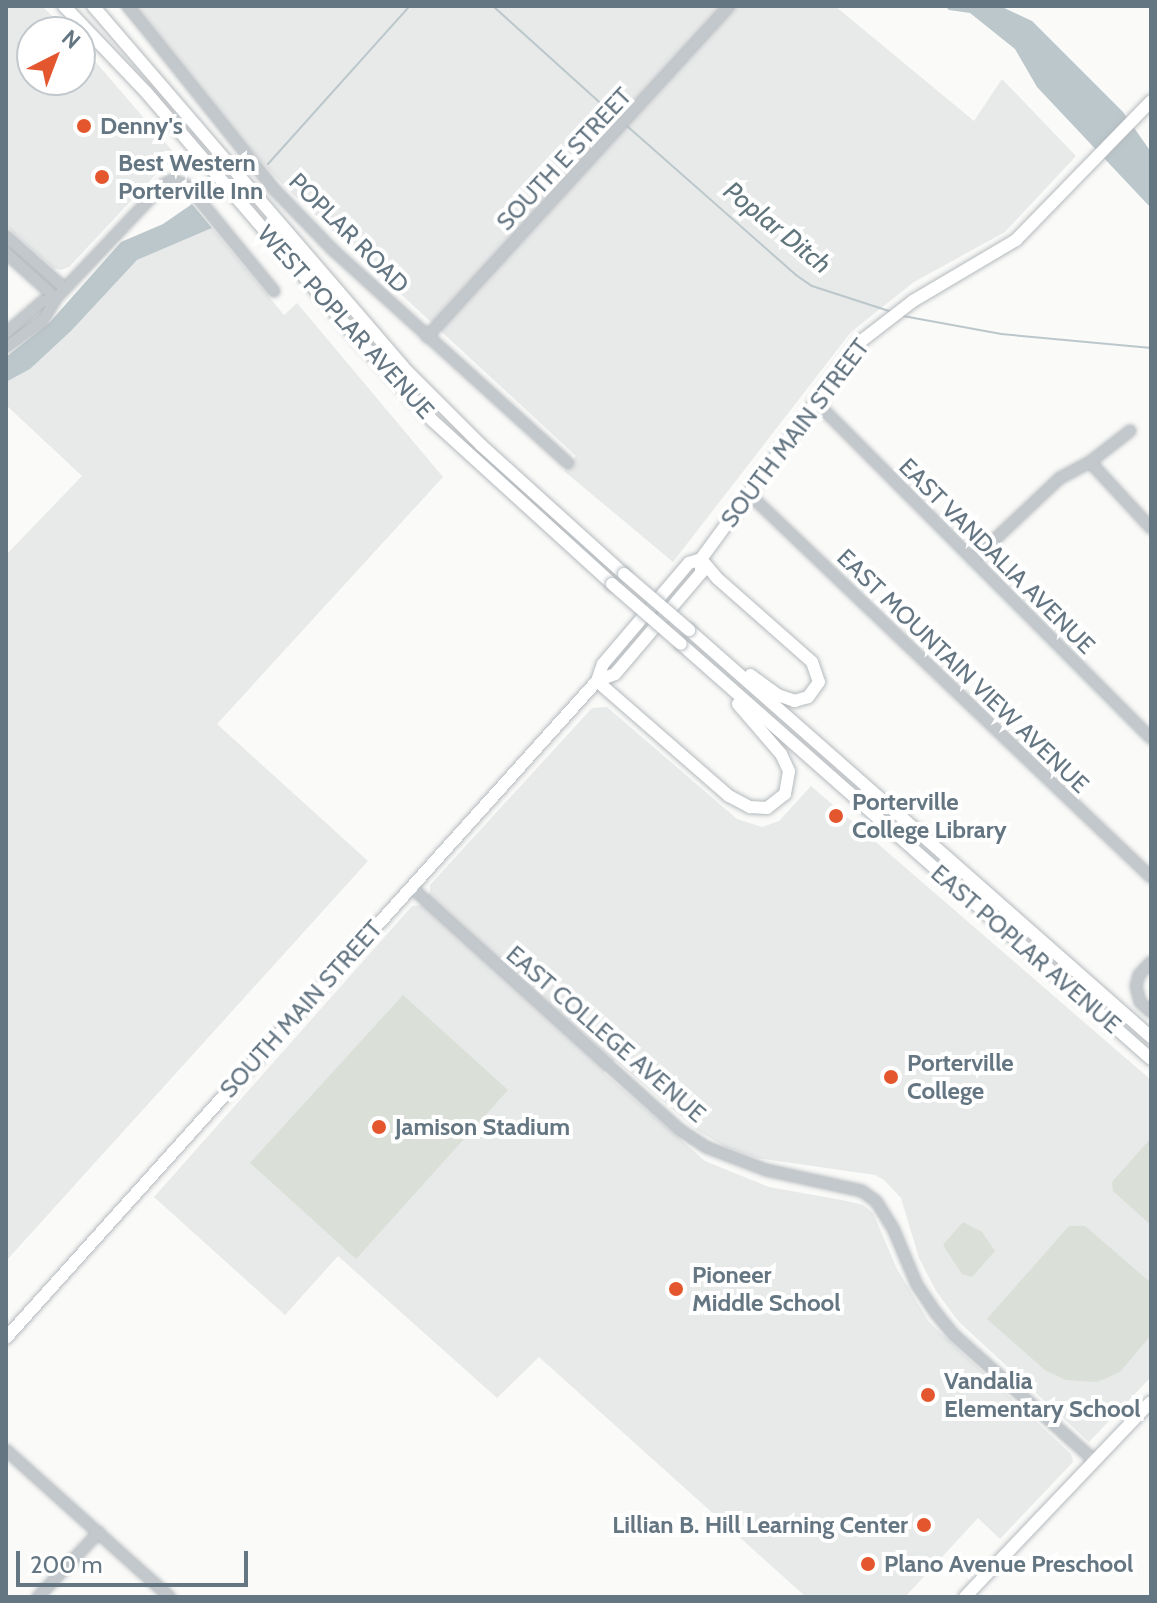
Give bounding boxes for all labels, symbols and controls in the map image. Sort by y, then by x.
north arrow [16,16,96,96]
text: N [56,24,86,55]
street label: SOUTH E STREET [491,82,637,236]
place label: Denny's [100,112,183,140]
marker: Denny's [75,117,93,135]
place label: Best Western Porterville Inn [118,149,263,205]
street label: POPLAR ROAD [283,167,415,299]
marker: Best Western Porterville Inn [93,168,111,186]
water label: Poplar Ditch [717,175,837,281]
street label: WEST POPLAR AVENUE [252,219,440,425]
street label: SOUTH MAIN STREET [715,333,875,533]
street label: EAST VANDALIA AVENUE [893,452,1101,660]
street label: EAST MOUNTAIN VIEW AVENUE [831,543,1095,799]
place label: Porterville College Library [852,788,1007,844]
marker: Porterville College Library [827,807,845,825]
street label: EAST POPLAR AVENUE [925,859,1127,1039]
street label: SOUTH MAIN STREET [214,915,388,1103]
street label: EAST COLLEGE AVENUE [501,940,711,1128]
place label: Porterville College [907,1049,1014,1105]
marker: Porterville College [882,1068,900,1086]
place label: Jamison Stadium [395,1113,570,1141]
marker: Jamison Stadium [370,1118,388,1136]
place label: Pioneer Middle School [692,1261,841,1317]
marker: Pioneer Middle School [667,1280,685,1298]
place label: Vandalia Elementary School [944,1367,1141,1423]
marker: Vandalia Elementary School [919,1386,937,1404]
place label: Lillian B. Hill Learning Center [612,1511,908,1539]
marker: Lillian B. Hill Learning Center [915,1516,933,1534]
scale bar [20,1535,252,1585]
text: 200 m [30,1550,103,1579]
place label: Plano Avenue Preschool [884,1550,1133,1578]
marker: Plano Avenue Preschool [859,1555,877,1573]

